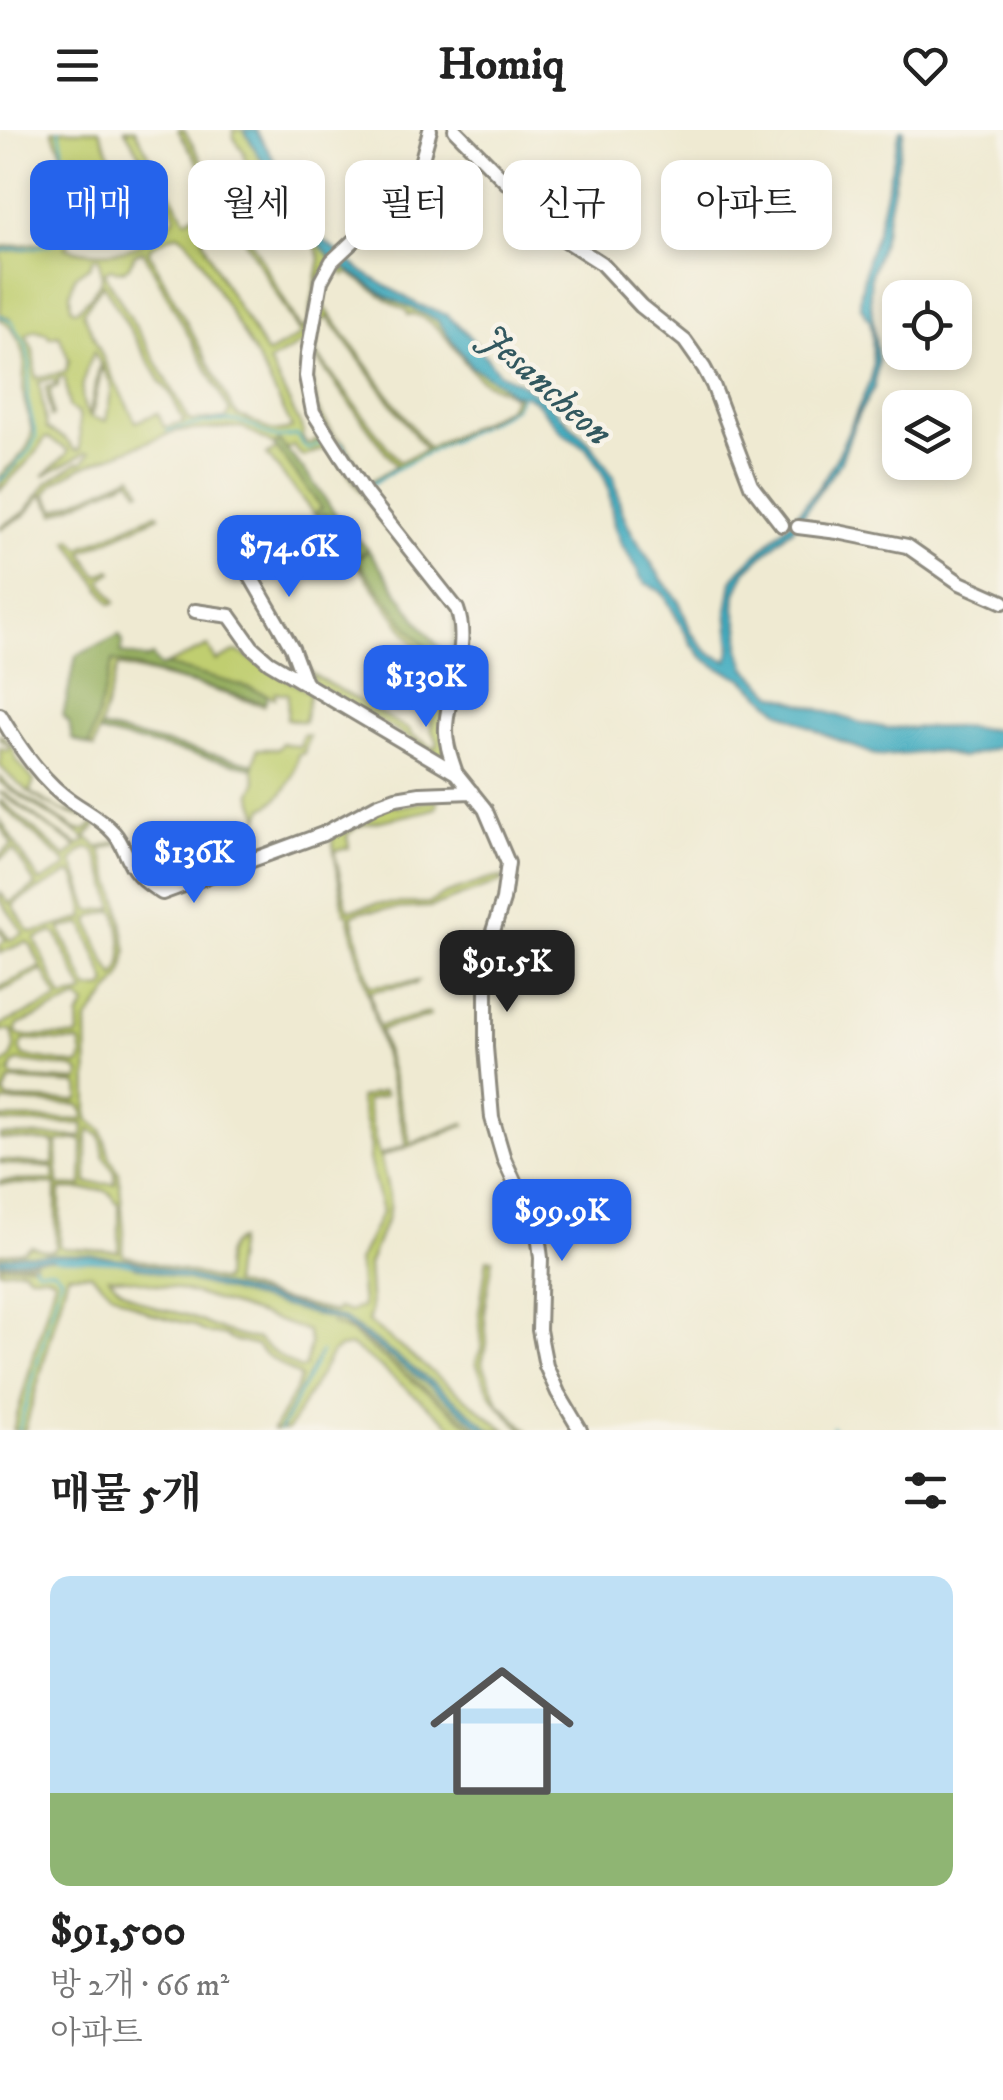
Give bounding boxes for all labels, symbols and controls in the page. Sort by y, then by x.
text: Homiq [438,37,565,93]
icon: menu [50,38,105,93]
icon: heart [898,38,953,93]
chip: 매매 [30,160,168,250]
chip: 월세 [188,160,325,250]
chip: 필터 [345,160,483,250]
chip: 신규 [503,160,641,250]
chip: 아파트 [661,160,832,250]
map controls [882,280,972,480]
button: locate [882,280,972,370]
water label: Jesancheon [470,314,622,457]
button: layers [882,390,972,480]
pin: $74.6K [208,515,370,600]
text: $74.6K [239,527,339,567]
pin: $130K [356,645,496,730]
text: $130K [386,657,466,697]
pin: $136K [124,821,264,906]
text: $136K [154,833,234,873]
pin: $91.5K [426,930,588,1015]
text: $91.5K [462,942,552,982]
pin: $99.9K [481,1179,643,1264]
text: $99.9K [514,1191,610,1231]
icon: filters [898,1463,953,1518]
text: 매물 5개 [50,1469,202,1521]
icon: home [412,1641,592,1821]
text: $91,500 [50,1906,186,1958]
text: 방 2개 · 66 m² [50,1966,229,2006]
text: 아파트 [50,2014,143,2054]

